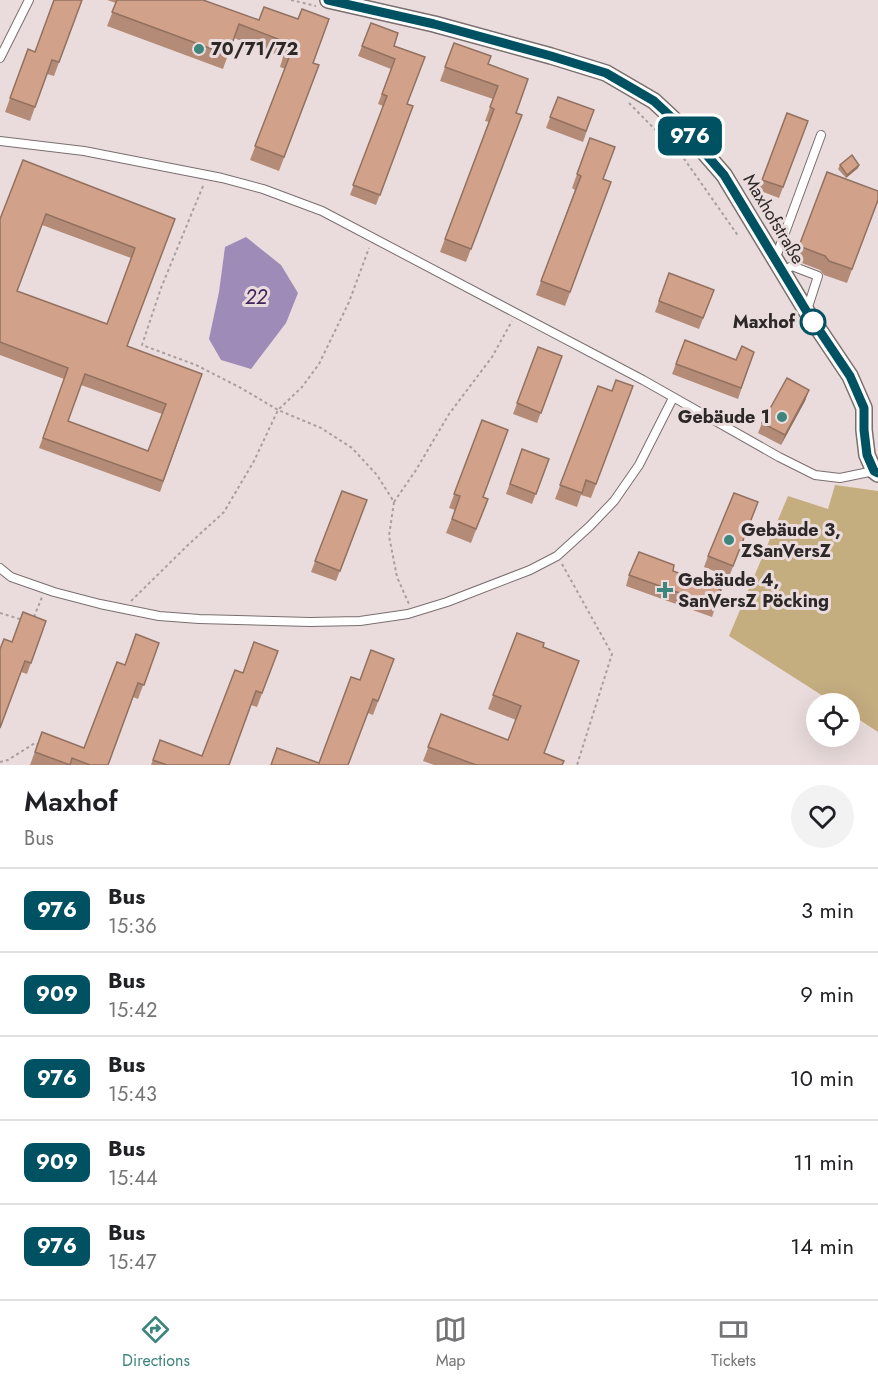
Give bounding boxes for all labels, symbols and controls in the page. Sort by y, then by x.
place label: 70/71/72 [211,36,299,62]
marker: 70/71/72 [192,42,206,56]
line badge: 976 [656,116,724,156]
text: 976 [670,121,710,151]
street label: Maxhofstraße [737,169,811,269]
water label: 22 [245,283,268,312]
place label: Maxhof [733,309,796,335]
marker: Maxhof [800,309,826,335]
place label: Gebäude 1 [678,404,770,430]
marker: Gebäude 1 [775,410,789,424]
place label: Gebäude 3, ZSanVersZ [741,517,841,564]
marker: Gebäude 3, ZSanVersZ [722,533,736,547]
place label: Gebäude 4, SanVersZ Pöcking [678,567,829,614]
marker: Gebäude 4, SanVersZ Pöcking [656,581,674,599]
map controls [806,693,860,747]
button: locate [806,693,860,747]
text: Maxhof [24,781,118,822]
button: heart [791,785,854,848]
text: Bus [24,824,54,853]
text: Bus [108,880,145,912]
text: 3 min [801,894,854,926]
text: 976 [37,895,77,925]
text: 15:36 [108,912,157,941]
text: Bus [108,964,145,996]
text: 9 min [800,978,854,1010]
text: 909 [36,979,78,1009]
text: 15:42 [108,996,157,1025]
text: Bus [108,1048,145,1080]
text: 10 min [790,1062,854,1094]
text: 976 [37,1063,77,1093]
text: 15:43 [108,1080,157,1109]
text: Bus [108,1132,145,1164]
text: 11 min [793,1146,854,1178]
text: 909 [36,1147,78,1177]
text: 15:44 [108,1164,158,1193]
text: Bus [108,1216,145,1248]
text: 14 min [790,1230,854,1262]
text: 976 [37,1231,77,1261]
text: 15:47 [108,1248,156,1277]
tab: Directions [122,1313,190,1372]
tab: Map [434,1313,467,1372]
tab: Tickets [711,1313,756,1372]

